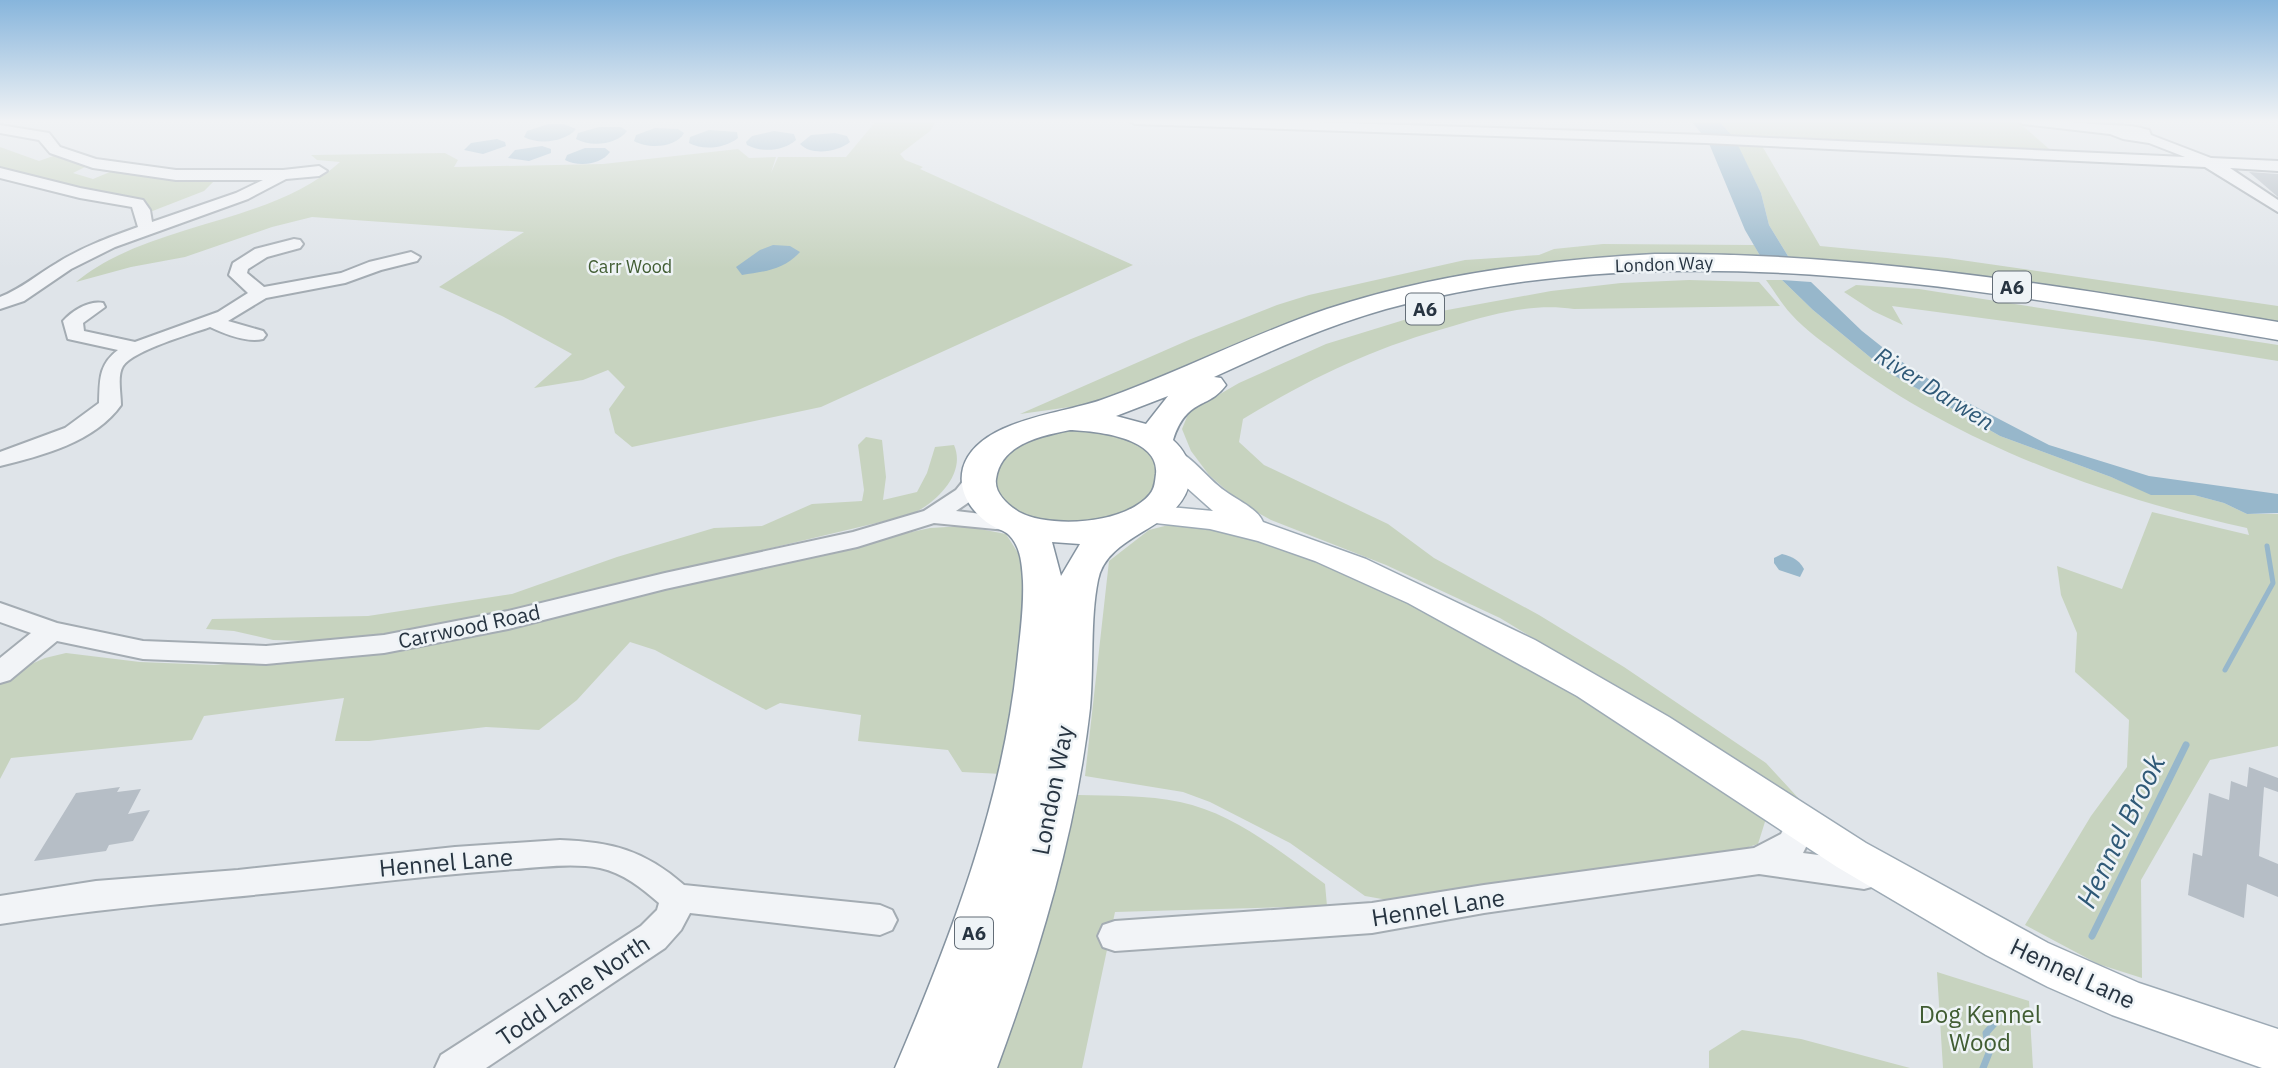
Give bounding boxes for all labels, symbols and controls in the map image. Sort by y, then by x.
street label: London Way [1614,251,1714,277]
park label: Carr Wood [588,255,672,278]
road number: A6 [1993,272,2031,302]
road number: A6 [1406,294,1444,324]
water label: River Darwen [1870,339,2000,437]
street label: Carrwood Road [395,597,543,655]
street label: London Way [1024,722,1080,858]
water label: Hennel Brook [2067,748,2173,914]
street label: Hennel Lane [378,840,514,884]
street label: Hennel Lane [1369,881,1507,933]
road number: A6 [955,917,993,948]
street label: Todd Lane North [490,927,656,1053]
street label: Hennel Lane [2005,930,2141,1016]
park label: Dog Kennel Wood [1919,998,2041,1058]

